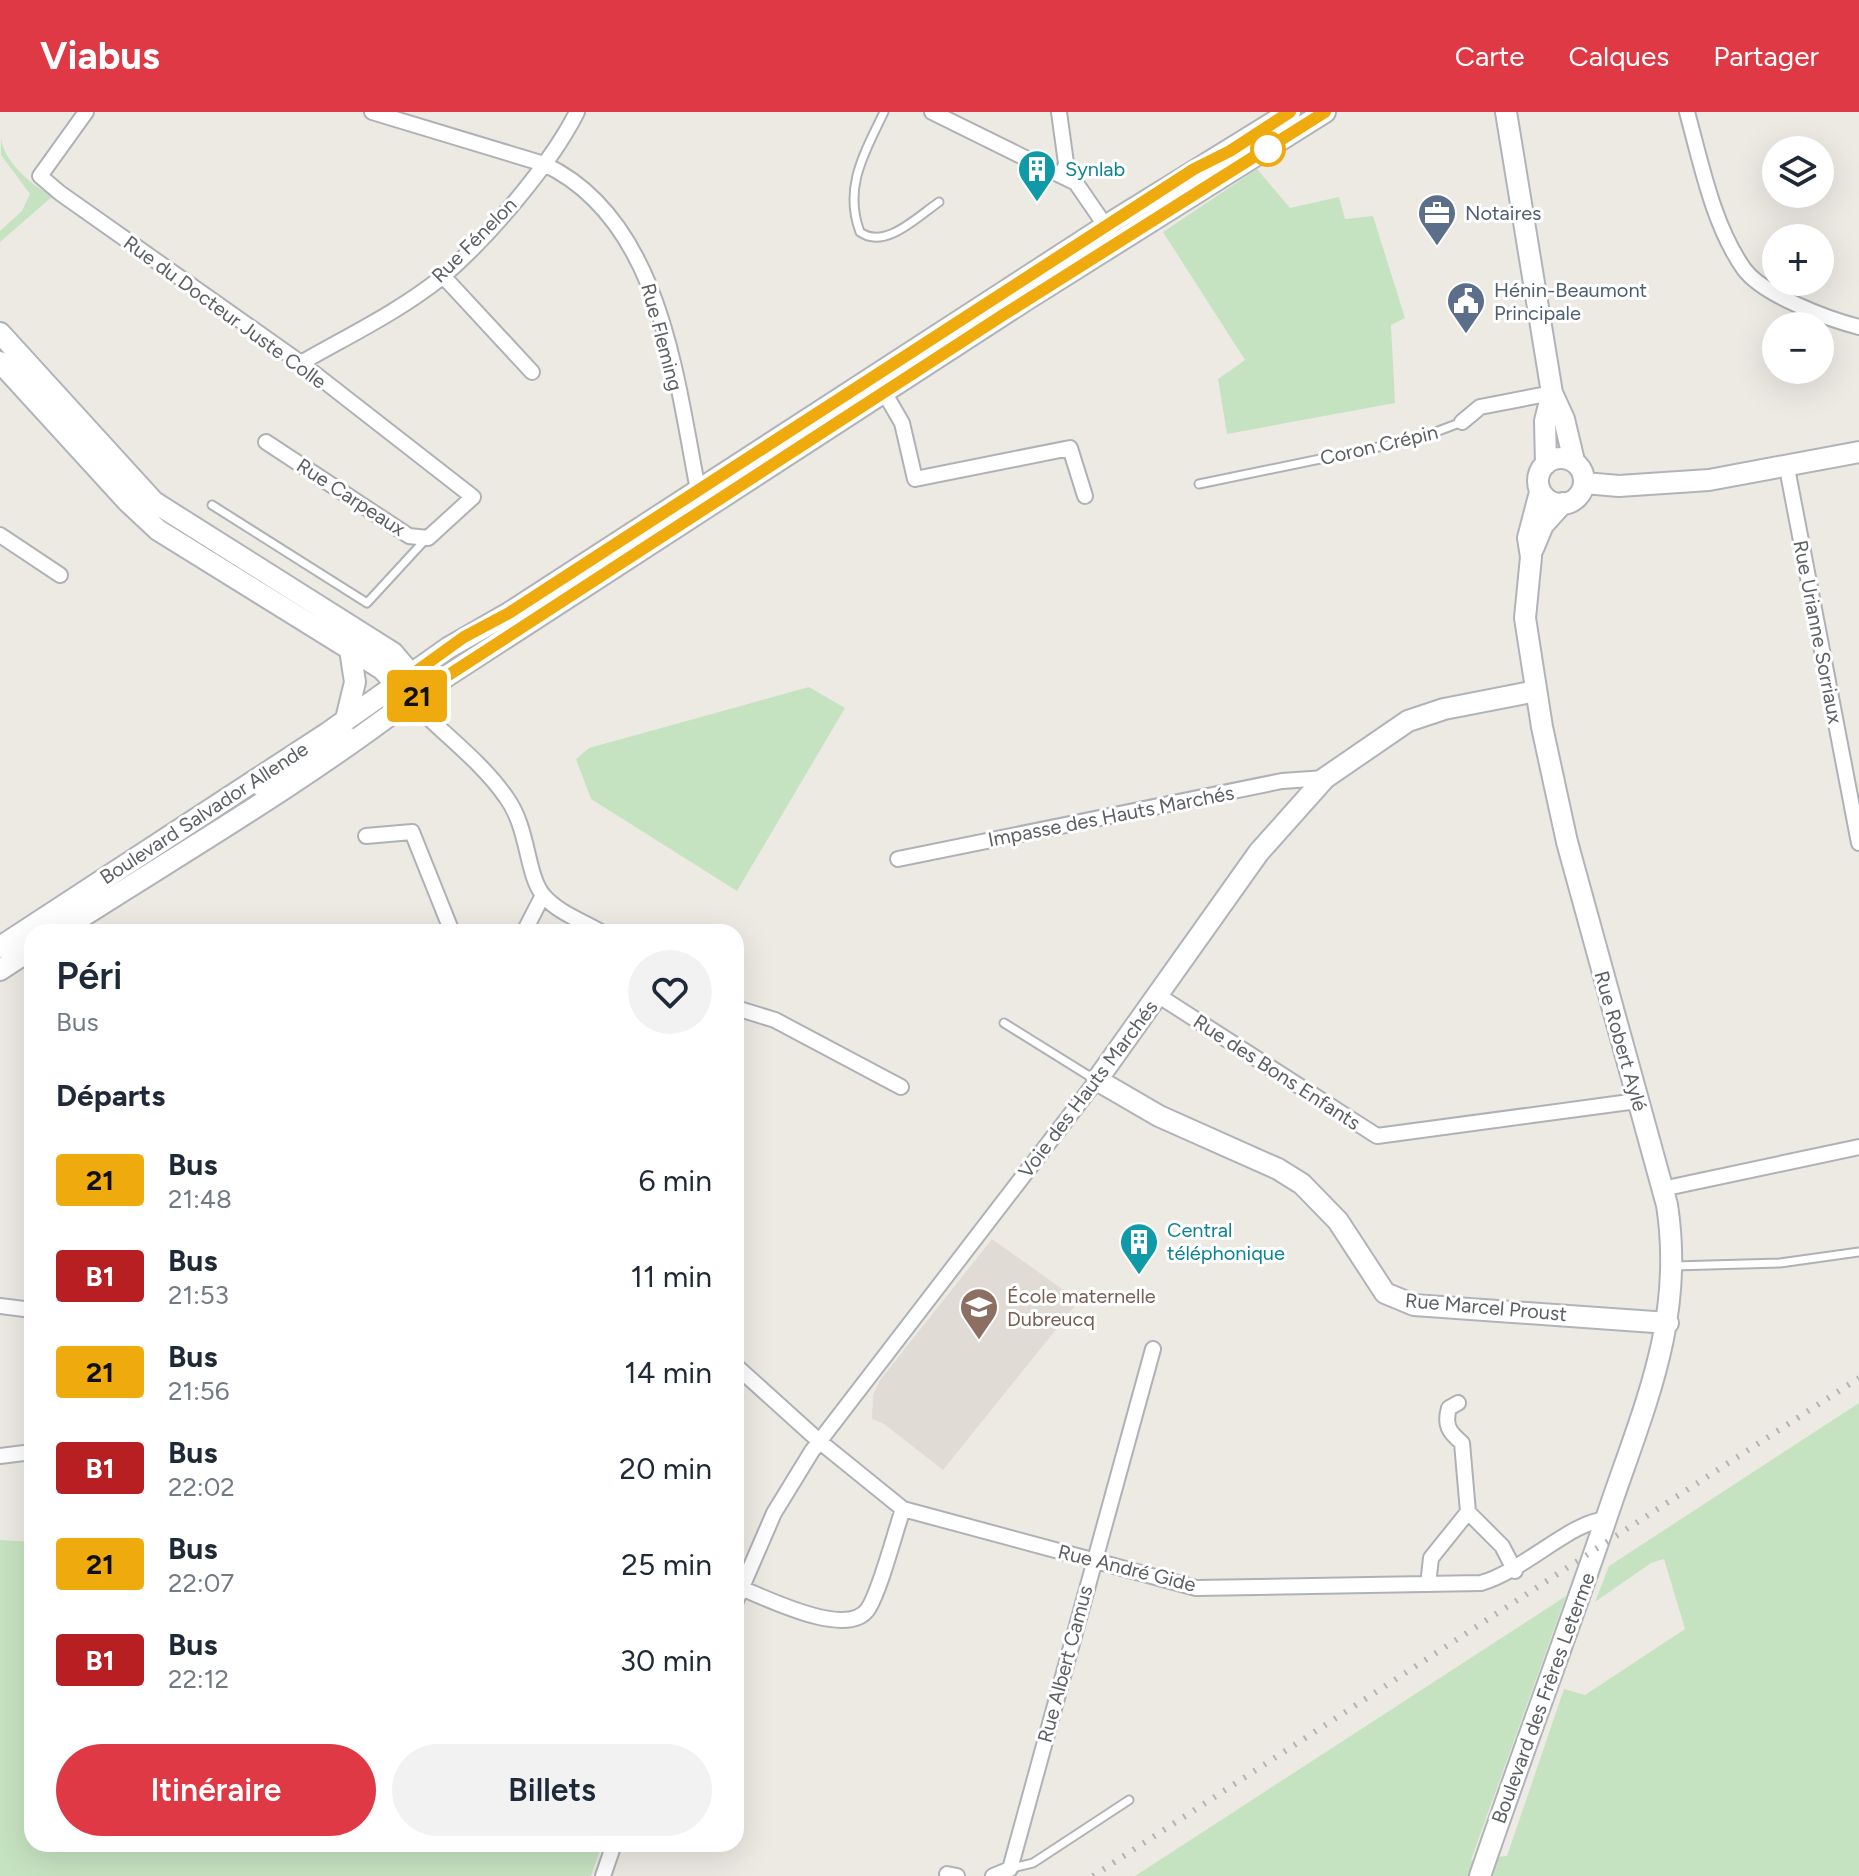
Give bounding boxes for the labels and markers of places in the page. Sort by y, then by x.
unlabelled marker [1251,132,1285,166]
building icon: Synlab [1016,148,1058,203]
place label: Synlab [1065,157,1125,181]
office icon: Notaires [1416,192,1458,247]
place label: Notaires [1465,201,1541,225]
place label: Hénin-Beaumont Principale [1494,278,1647,325]
public building icon: Hénin-Beaumont Principale [1445,280,1487,335]
place label: Central téléphonique [1167,1218,1285,1265]
building icon: Central téléphonique [1118,1221,1160,1276]
place label: École maternelle Dubreucq [1007,1284,1156,1331]
school or university icon: École maternelle Dubreucq [958,1286,1000,1341]

